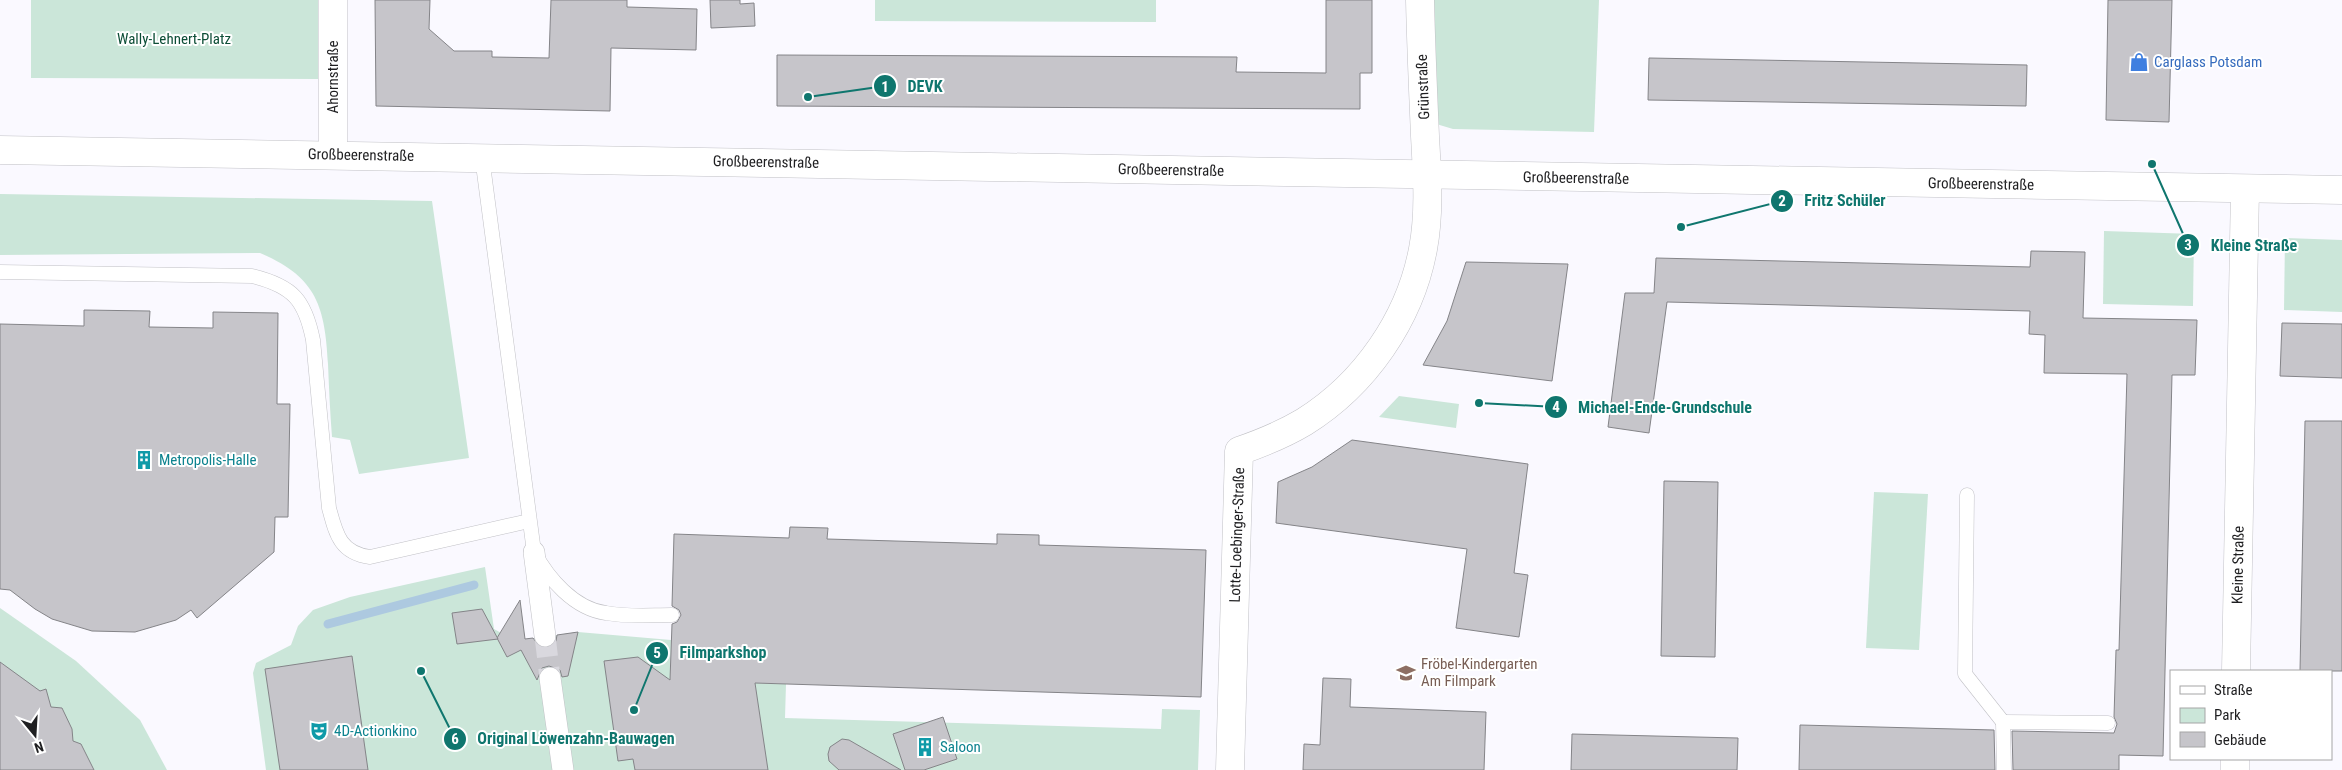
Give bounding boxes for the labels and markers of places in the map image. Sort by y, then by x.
shop icon: Carglass Potsdam [2128,51,2150,73]
place label: Carglass Potsdam [2154,53,2262,71]
callout: DEVK [873,71,953,102]
callout: Fritz Schüler [1769,185,1895,216]
callout: Kleine Straße [2176,229,2307,260]
callout: Michael-Ende-Grundschule [1543,392,1762,423]
building icon: Metropolis-Halle [133,449,155,471]
place label: Metropolis-Halle [159,451,257,469]
callout: Filmparkshop [644,637,776,668]
place label: Fröbel-Kindergarten Am Filmpark [1421,655,1538,690]
school or university icon: Fröbel-Kindergarten Am Filmpark [1395,662,1417,684]
theatre icon: 4D-Actionkino [308,720,330,742]
place label: 4D-Actionkino [334,722,417,740]
callout: Original Löwenzahn-Bauwagen [442,723,684,754]
building icon: Saloon [914,736,936,758]
place label: Saloon [940,738,981,756]

